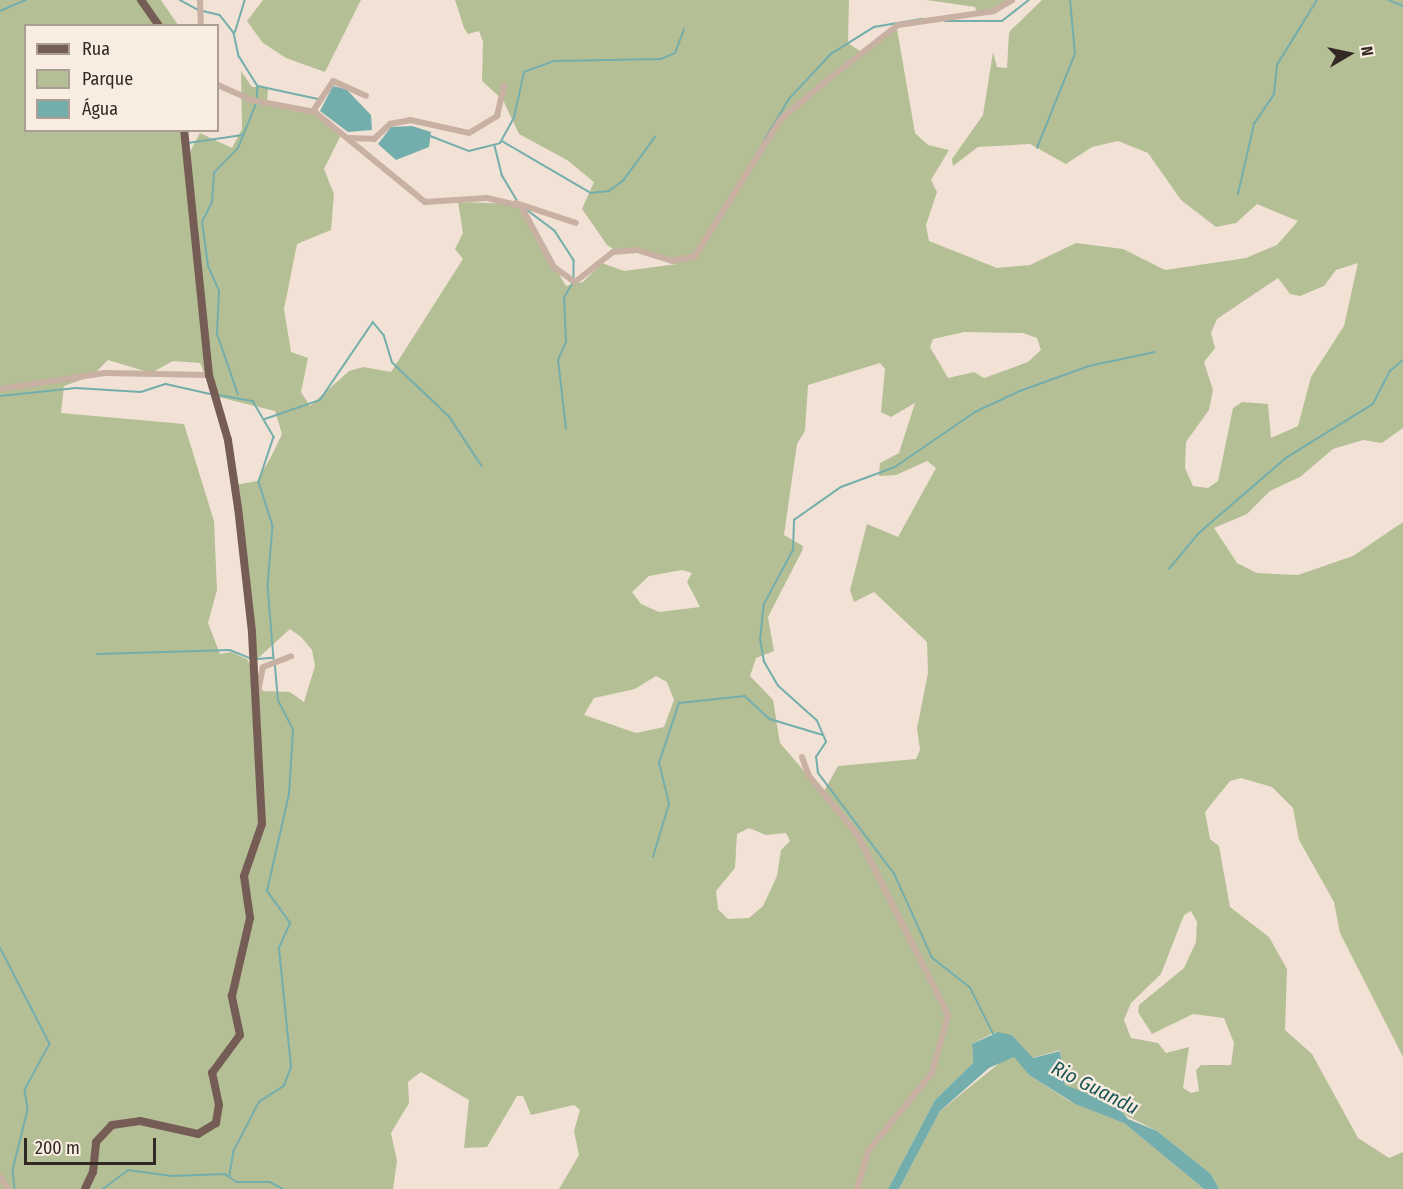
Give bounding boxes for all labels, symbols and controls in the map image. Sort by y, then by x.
legend [24,24,219,132]
north arrow [1319,24,1379,84]
text: Rua [82,38,110,60]
text: N [1357,45,1377,57]
text: Parque [82,68,133,90]
text: Água [82,98,118,120]
water label: Rio Guandu [1047,1056,1143,1120]
scale bar [27,1126,159,1164]
text: 200 m [35,1137,80,1159]

